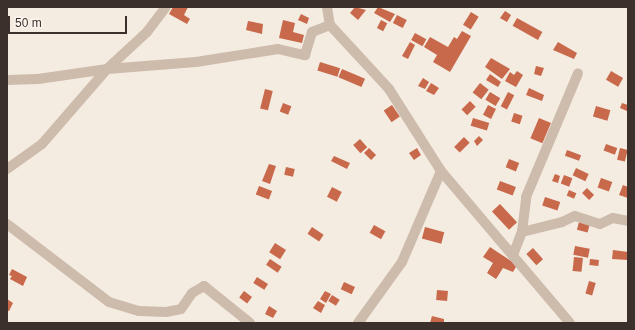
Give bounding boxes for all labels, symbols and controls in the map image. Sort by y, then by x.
scale bar [10,8,129,34]
text: 50 m [15,16,42,30]

